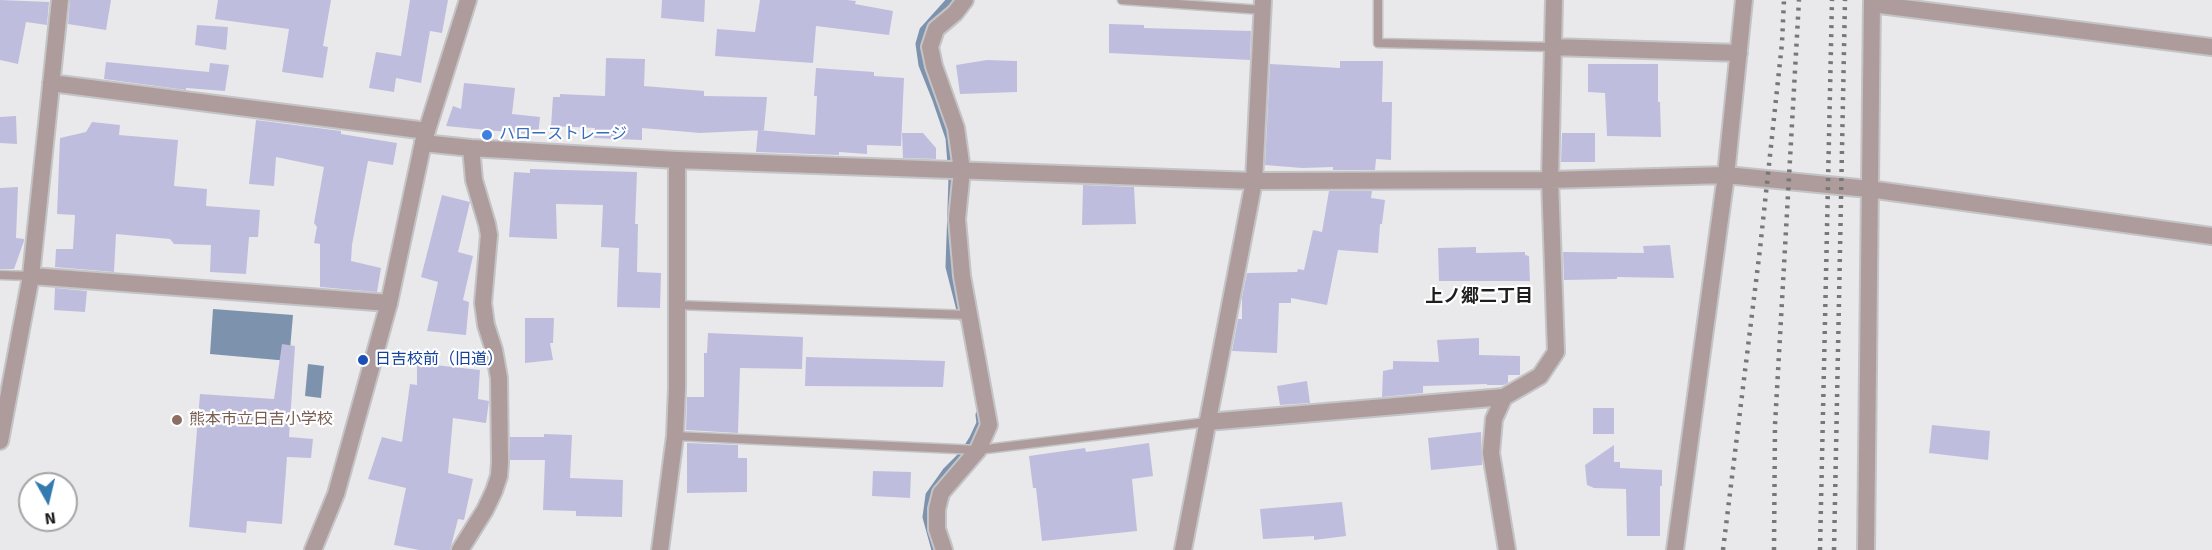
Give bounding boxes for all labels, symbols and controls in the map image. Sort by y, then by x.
place label: ハローストレージ [499,125,627,145]
marker: ハローストレージ [480,128,494,142]
district label: 上ノ郷二丁目 [1425,286,1533,308]
place label: 日吉校前（旧道） [375,350,503,370]
marker: 日吉校前（旧道） [356,353,370,367]
place label: 熊本市立日吉小学校 [189,410,333,430]
marker: 熊本市立日吉小学校 [170,413,184,427]
north arrow [18,472,78,532]
text: N [43,507,57,529]

